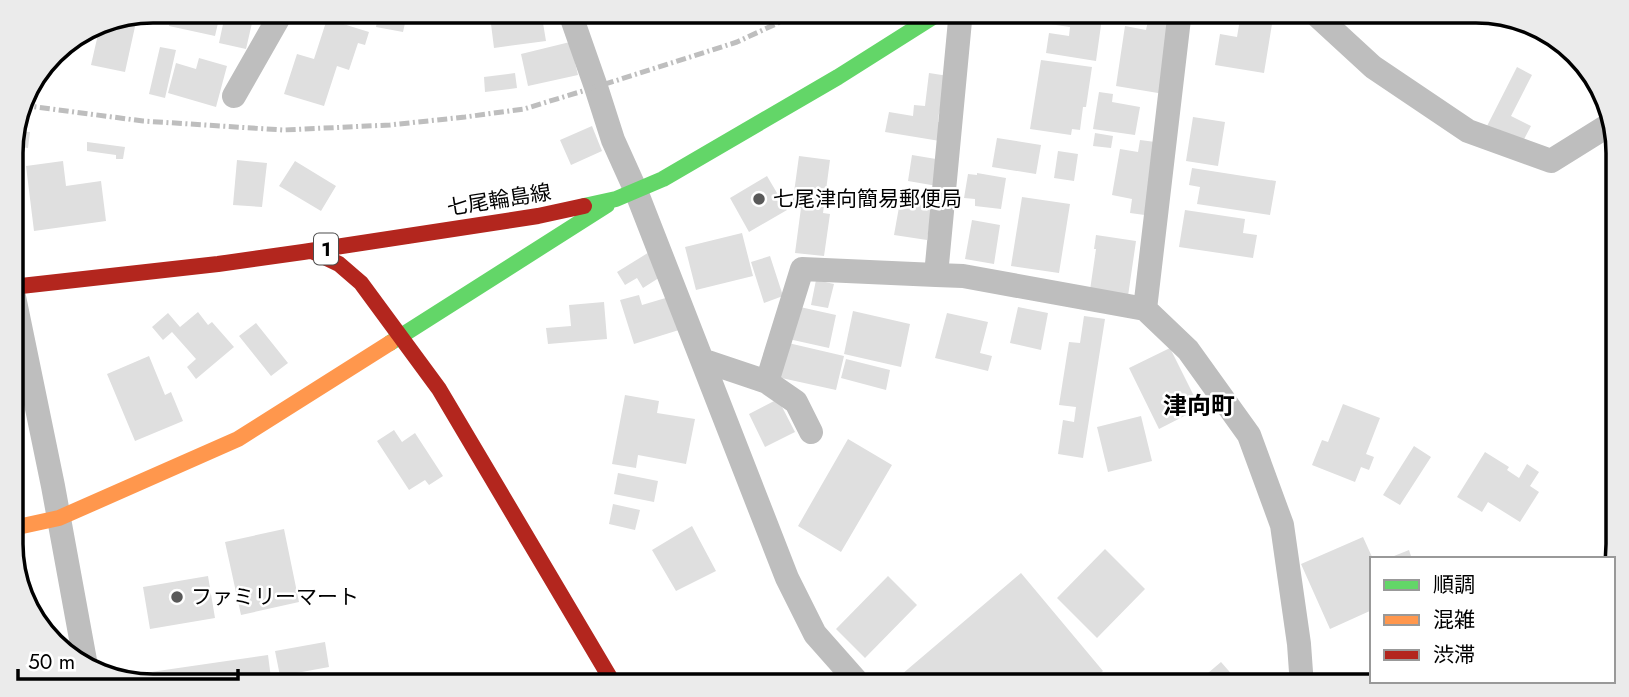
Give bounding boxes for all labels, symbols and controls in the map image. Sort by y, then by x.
street label: 七尾輪島線 [445,177,553,223]
place label: 七尾津向簡易郵便局 [773,184,962,214]
marker: 七尾津向簡易郵便局 [751,191,767,207]
road number: 1 [314,233,338,264]
district label: 津向町 [1163,388,1235,423]
legend [1370,557,1615,683]
text: 順調 [1433,570,1475,600]
place label: ファミリーマート [191,582,359,612]
marker: ファミリーマート [169,589,185,605]
text: 混雑 [1433,605,1475,635]
scale bar [18,638,238,682]
text: 渋滞 [1433,640,1475,670]
text: 50 m [28,647,75,677]

